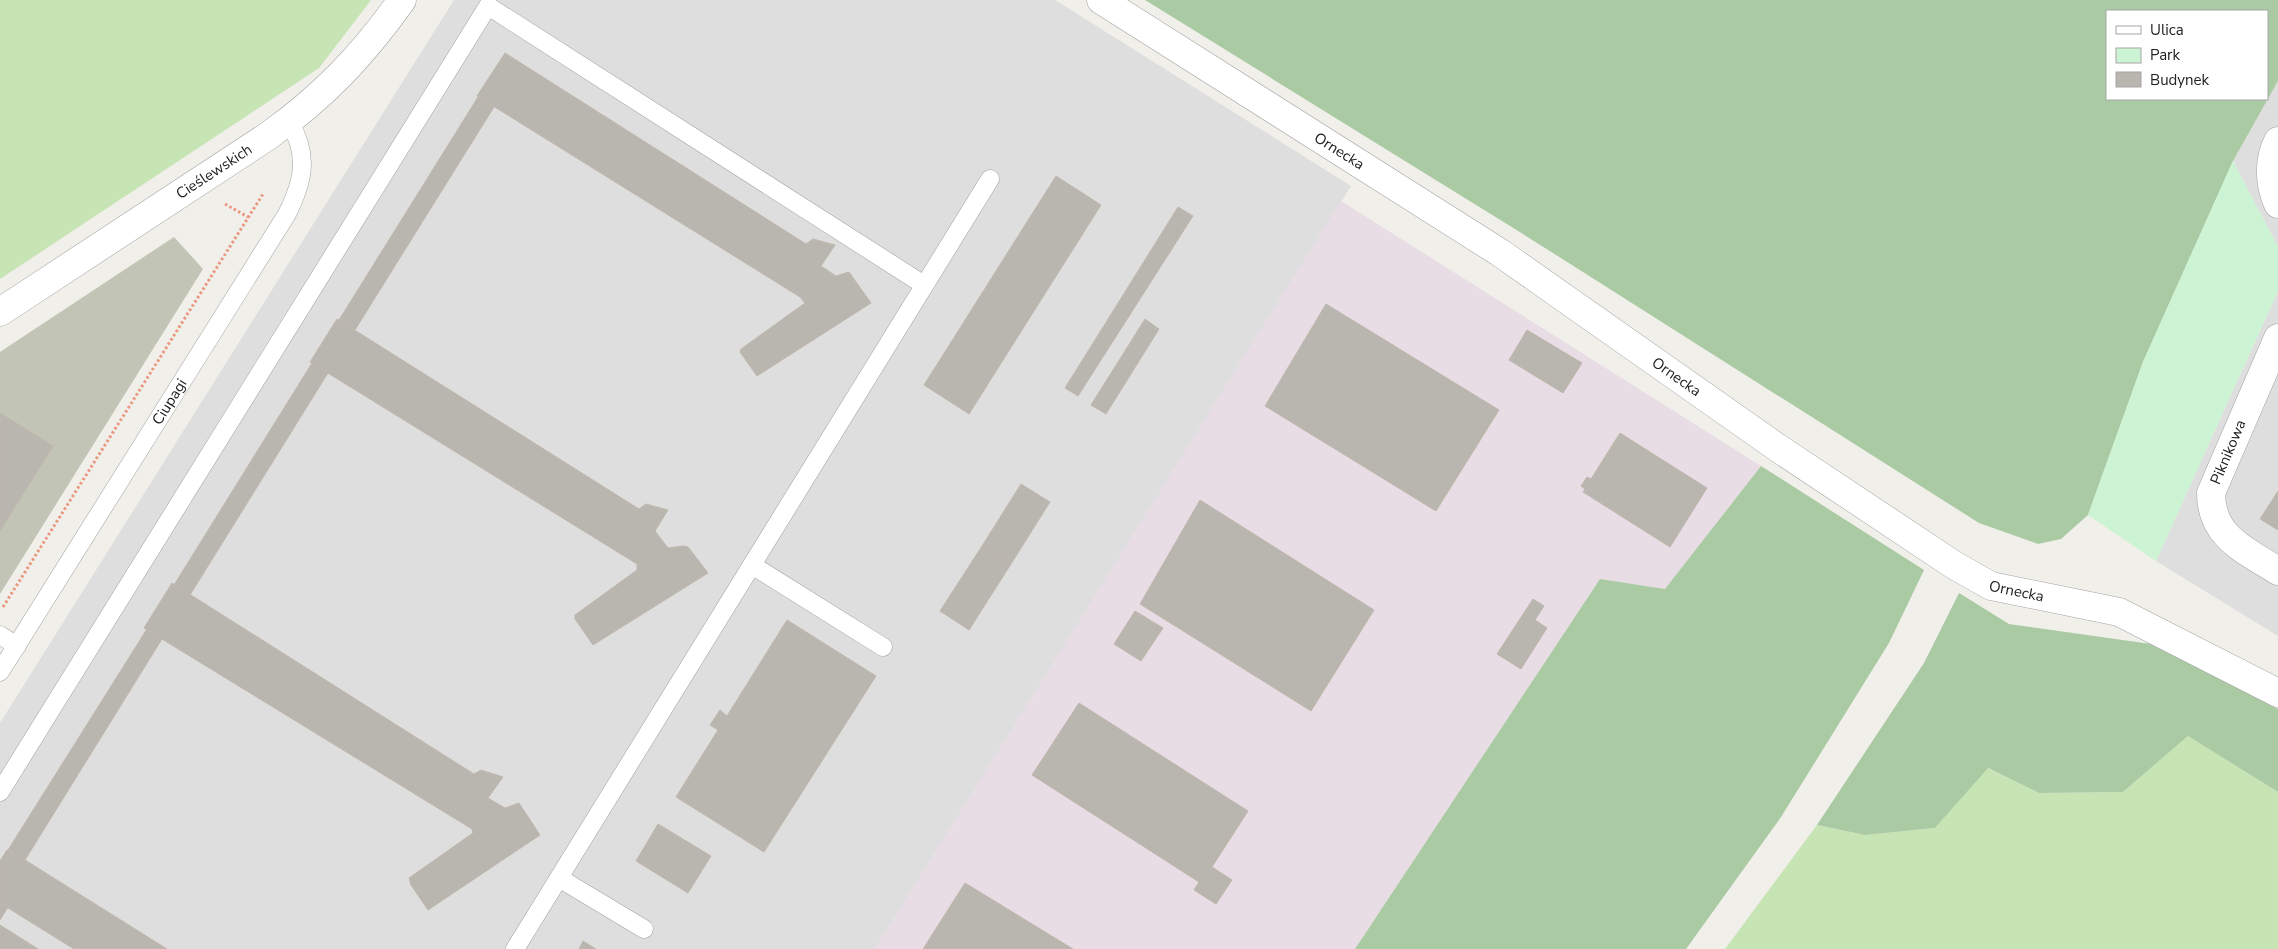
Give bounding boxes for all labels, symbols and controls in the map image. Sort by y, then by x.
legend [2106,10,2268,100]
text: Ulica [2150,20,2184,40]
text: Park [2150,45,2180,65]
text: Budynek [2150,70,2210,90]
street label: Ornecka [1310,127,1368,174]
street label: Cieślewskich [172,139,256,204]
street label: Ornecka [1648,352,1705,401]
street label: Ciupagi [147,375,191,429]
street label: Piknikowa [2205,417,2251,487]
street label: Ornecka [1987,576,2046,607]

